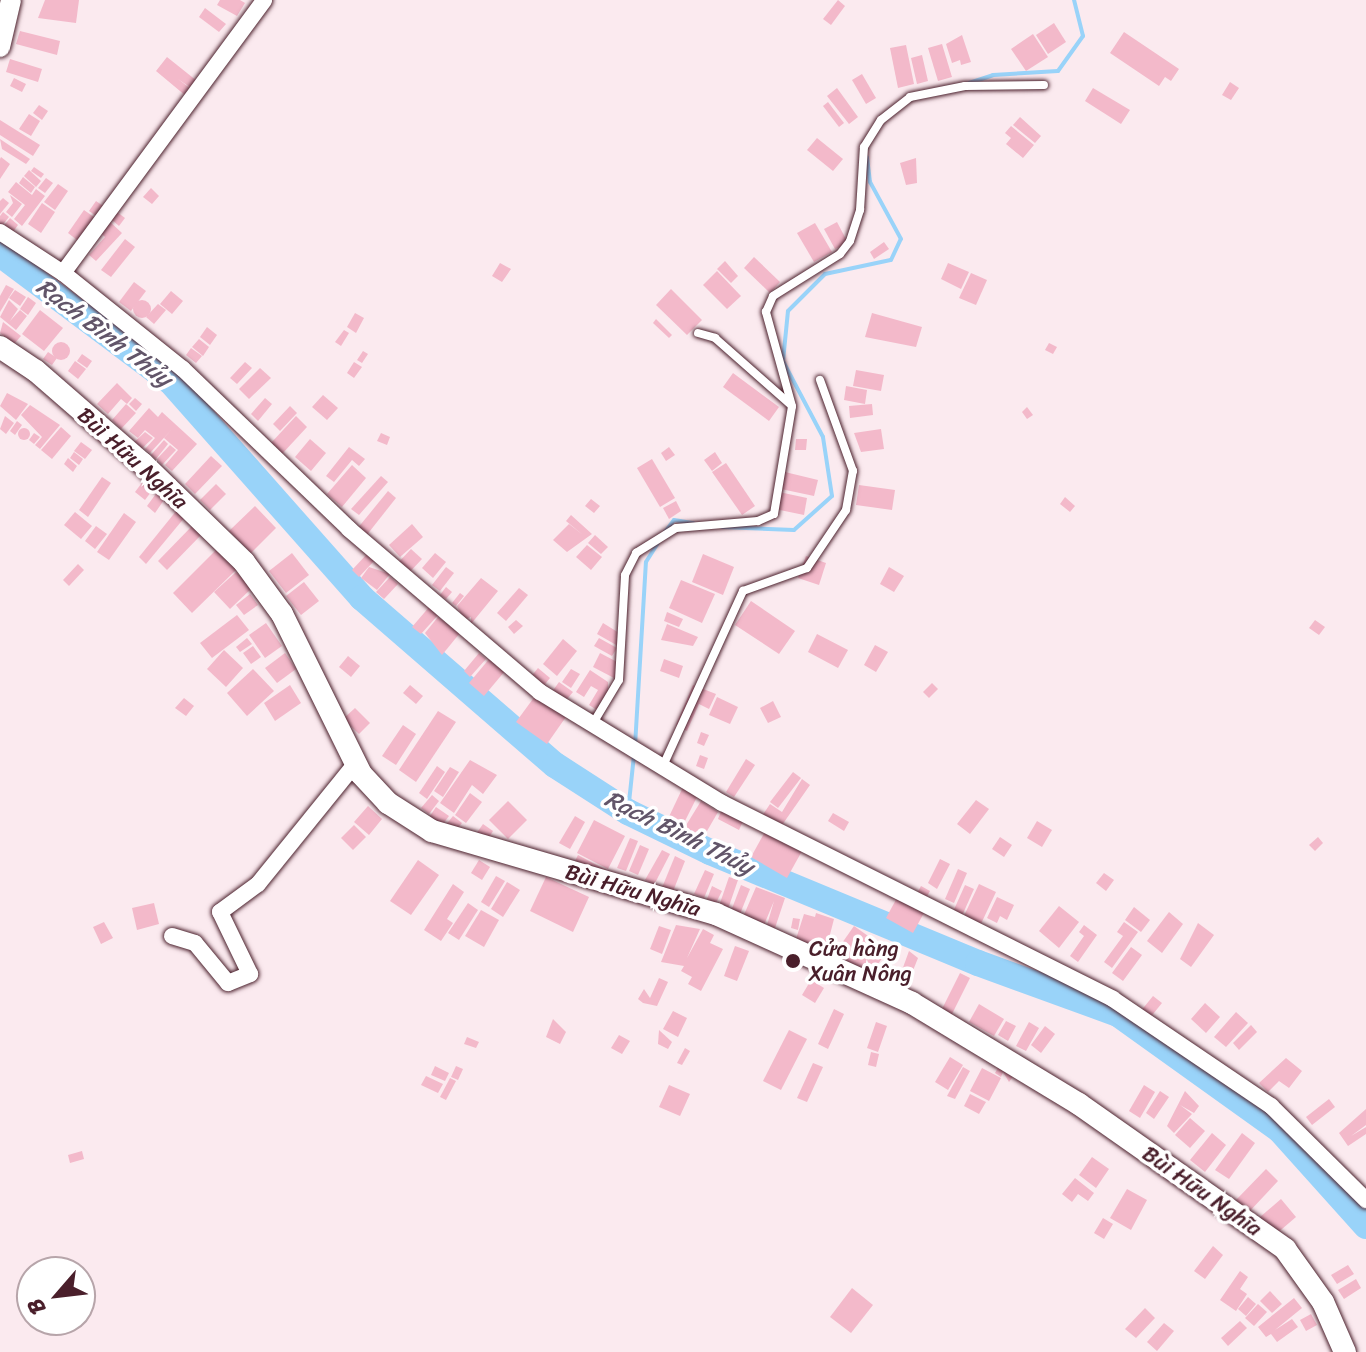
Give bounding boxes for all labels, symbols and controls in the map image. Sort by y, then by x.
water label: Rạch Bình Thủy [31,273,177,393]
street label: Bùi Hữu Nghĩa [72,402,194,514]
water label: Rạch Bình Thủy [600,785,758,881]
street label: Bùi Hữu Nghĩa [562,858,704,922]
place label: Cửa hàng Xuân Nông [809,935,912,986]
marker: Cửa hàng Xuân Nông [784,952,802,970]
street label: Bùi Hữu Nghĩa [1137,1140,1267,1242]
north arrow [16,1256,96,1336]
text: B [16,1291,57,1322]

